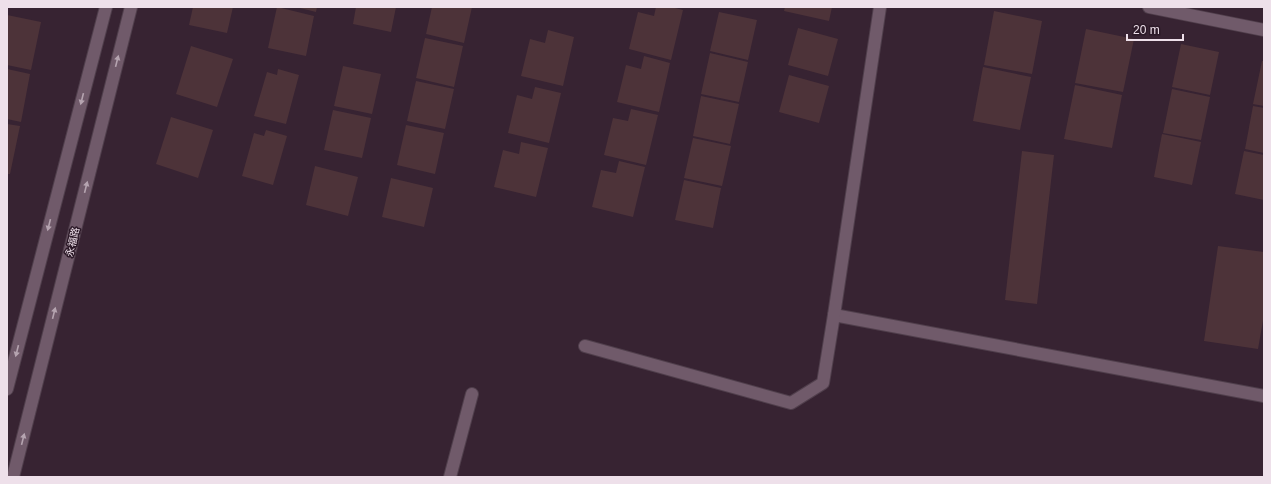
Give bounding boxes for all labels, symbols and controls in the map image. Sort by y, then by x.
scale bar [1127,16,1183,42]
text: 20 m [1133,23,1160,37]
one-way arrow [115,55,121,67]
one-way arrow [79,93,85,105]
one-way arrow [83,181,89,193]
one-way arrow [46,219,52,231]
street label: 永福路 [64,226,81,258]
one-way arrow [52,307,58,319]
one-way arrow [14,345,20,357]
one-way arrow [20,433,26,445]

